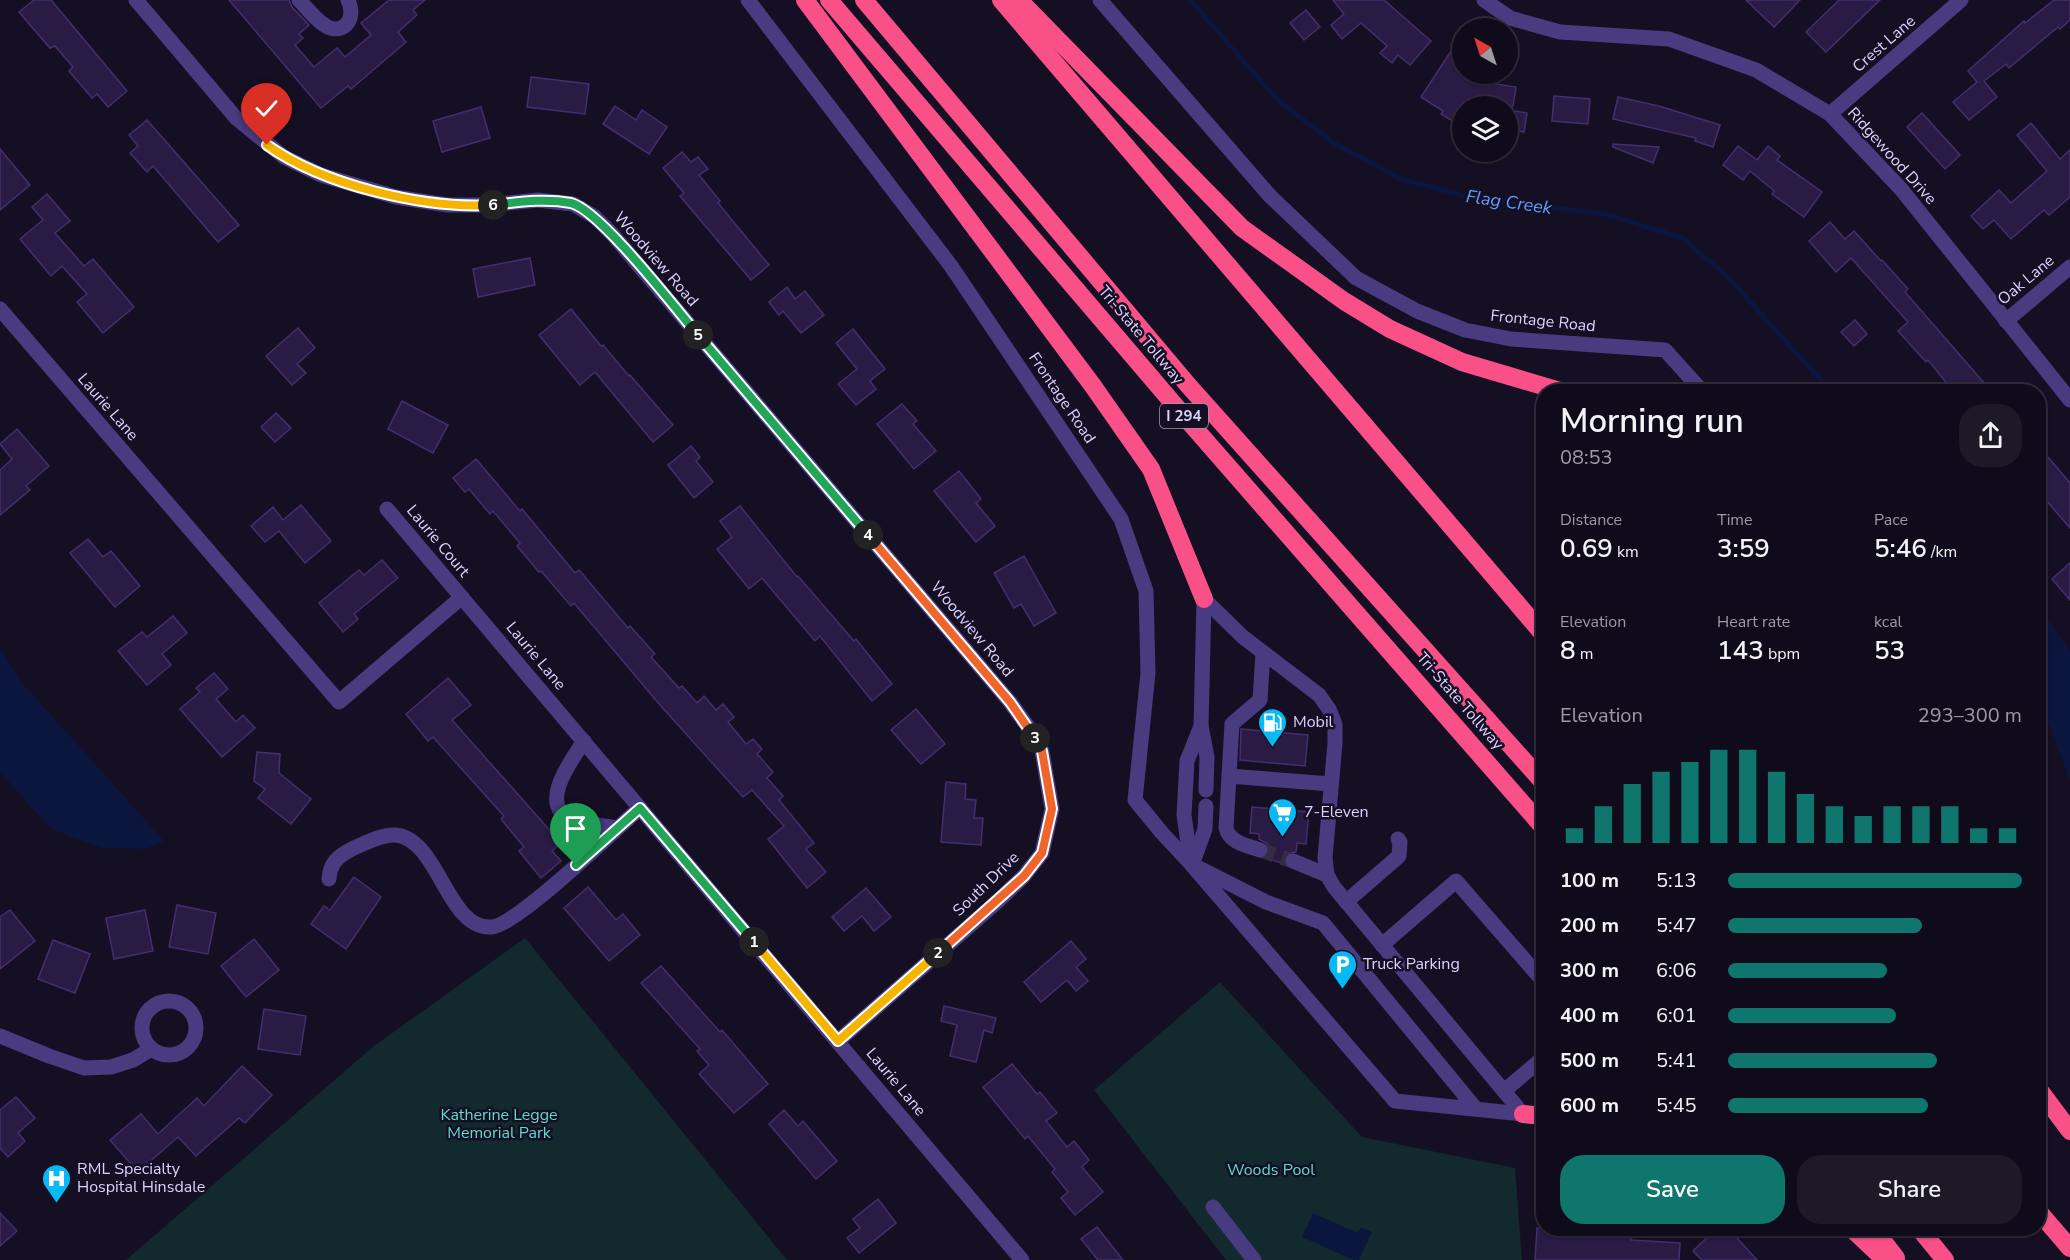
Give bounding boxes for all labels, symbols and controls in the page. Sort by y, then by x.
street label: Crest Lane [1848,10,1920,78]
north arrow [1452,18,1518,84]
map controls [1452,18,1518,162]
pin [241,83,292,145]
icon: check [250,92,283,125]
button: layers [1452,96,1518,162]
street label: Ridgewood Drive [1842,103,1942,209]
water label: Flag Creek [1464,184,1554,220]
pin: 6 [478,190,508,220]
text: 6 [488,194,498,216]
street label: Woodview Road [609,207,703,311]
street label: Oak Lane [1993,250,2059,310]
street label: Tri-State Tollway [1093,281,1189,390]
street label: Frontage Road [1489,305,1597,337]
pin: 5 [683,320,713,350]
text: 5 [693,324,703,346]
street label: Frontage Road [1023,348,1101,448]
street label: Laurie Lane [72,368,144,446]
text: Morning run [1560,399,1744,444]
road number: I 294 [1160,404,1208,428]
button: share [1959,404,2022,467]
text: 08:53 [1560,444,1613,471]
street label: Laurie Court [401,500,475,582]
text: Distance [1560,509,1622,531]
text: Time [1717,509,1753,531]
text: Pace [1874,509,1908,531]
pin: 4 [853,520,883,550]
text: 4 [863,524,873,546]
text: 0.69 [1560,531,1613,566]
text: 3:59 [1717,531,1770,566]
text: 5:46 [1874,531,1927,566]
text: km [1613,541,1639,563]
text: /km [1927,541,1957,563]
street label: Woodview Road [925,576,1019,682]
text: Elevation [1560,611,1626,633]
text: Heart rate [1717,611,1790,633]
text: kcal [1874,611,1902,633]
street label: Laurie Lane [501,617,571,695]
text: 8 [1560,633,1576,668]
text: 143 [1717,633,1764,668]
text: 53 [1874,633,1905,668]
text: m [1576,643,1593,665]
text: bpm [1764,643,1800,665]
street label: Tri-State Tollway [1411,647,1509,755]
text: Elevation [1560,702,1643,729]
text: 293–300 m [1918,702,2022,729]
fuel station icon: Mobil [1256,706,1288,748]
place label: Mobil [1293,711,1334,733]
pin: 3 [1020,723,1050,753]
text: 3 [1030,727,1040,749]
supermarket icon: 7-Eleven [1267,796,1299,838]
place label: 7-Eleven [1304,801,1369,823]
pin [550,803,601,865]
icon: arrive [559,812,592,845]
street label: South Drive [948,847,1024,921]
text: 100 m [1560,867,1619,894]
text: 5:13 [1656,867,1697,894]
text: 200 m [1560,912,1619,939]
text: 5:47 [1656,912,1697,939]
pin: 1 [739,927,769,957]
text: 1 [749,931,759,953]
pin: 2 [923,938,953,968]
text: 2 [933,942,943,964]
parking icon: Truck Parking [1326,948,1358,990]
place label: Truck Parking [1363,953,1460,975]
text: 300 m [1560,957,1619,984]
text: 6:06 [1656,957,1697,984]
text: 400 m [1560,1002,1619,1029]
text: 6:01 [1656,1002,1697,1029]
street label: Laurie Lane [861,1043,931,1121]
text: 500 m [1560,1047,1619,1074]
text: 5:41 [1656,1047,1697,1074]
text: 600 m [1560,1092,1619,1119]
text: 5:45 [1656,1092,1697,1119]
park label: Katherine Legge Memorial Park [440,1104,558,1144]
button: Save [1560,1155,1785,1224]
button: Share [1797,1155,2022,1224]
place label: RML Specialty Hospital Hinsdale [77,1158,205,1198]
park label: Woods Pool [1227,1159,1315,1181]
hospital icon: RML Specialty Hospital Hinsdale [40,1162,72,1204]

